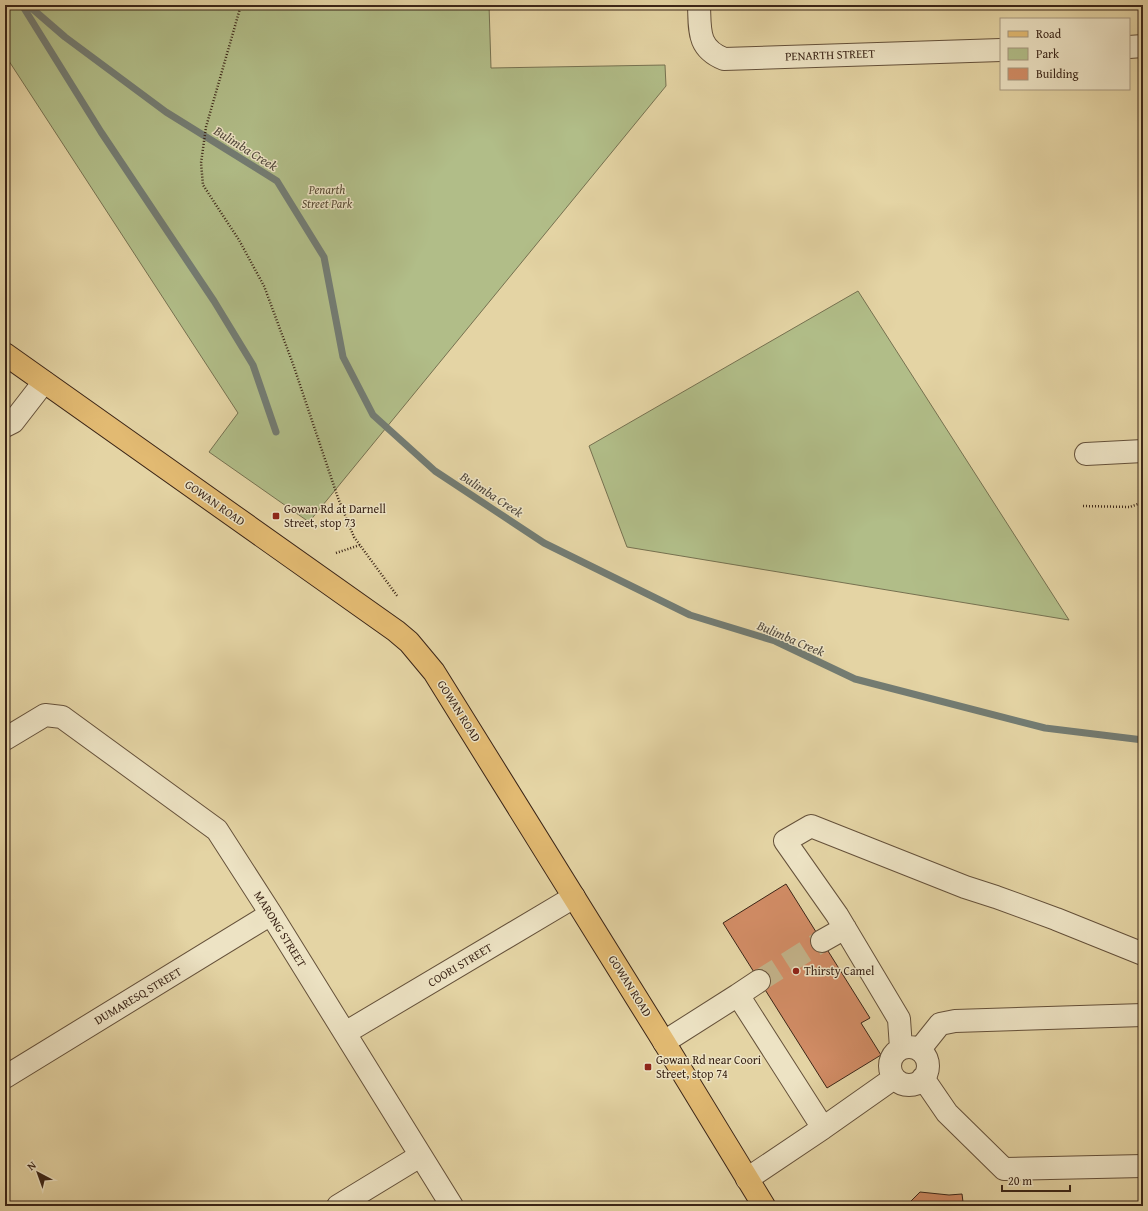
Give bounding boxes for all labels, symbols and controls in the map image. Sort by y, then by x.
legend [1000,18,1130,90]
text: Road [1036,25,1062,42]
street label: PENARTH STREET [785,44,876,65]
text: Park [1036,45,1060,62]
text: Building [1036,65,1079,82]
water label: Bulimba Creek [210,121,281,175]
park label: Penarth Street Park [302,181,353,212]
water label: Bulimba Creek [456,466,527,522]
street label: GOWAN ROAD [182,476,249,530]
place label: Gowan Rd at Darnell Street, stop 73 [284,500,387,531]
marker: Gowan Rd at Darnell Street, stop 73 [271,511,281,521]
water label: Bulimba Creek [753,615,827,661]
street label: GOWAN ROAD [434,677,485,745]
street label: MARONG STREET [250,887,311,970]
street label: COORI STREET [424,938,496,991]
street label: GOWAN ROAD [605,952,656,1020]
place label: Thirsty Camel [804,962,875,979]
street label: DUMARESQ STREET [91,963,185,1028]
marker: Thirsty Camel [791,966,801,976]
place label: Gowan Rd near Coori Street, stop 74 [656,1051,762,1082]
marker: Gowan Rd near Coori Street, stop 74 [643,1062,653,1072]
north arrow [18,1153,58,1193]
text: N [23,1157,40,1174]
scale bar [1002,1167,1070,1193]
text: 20 m [1008,1172,1032,1189]

